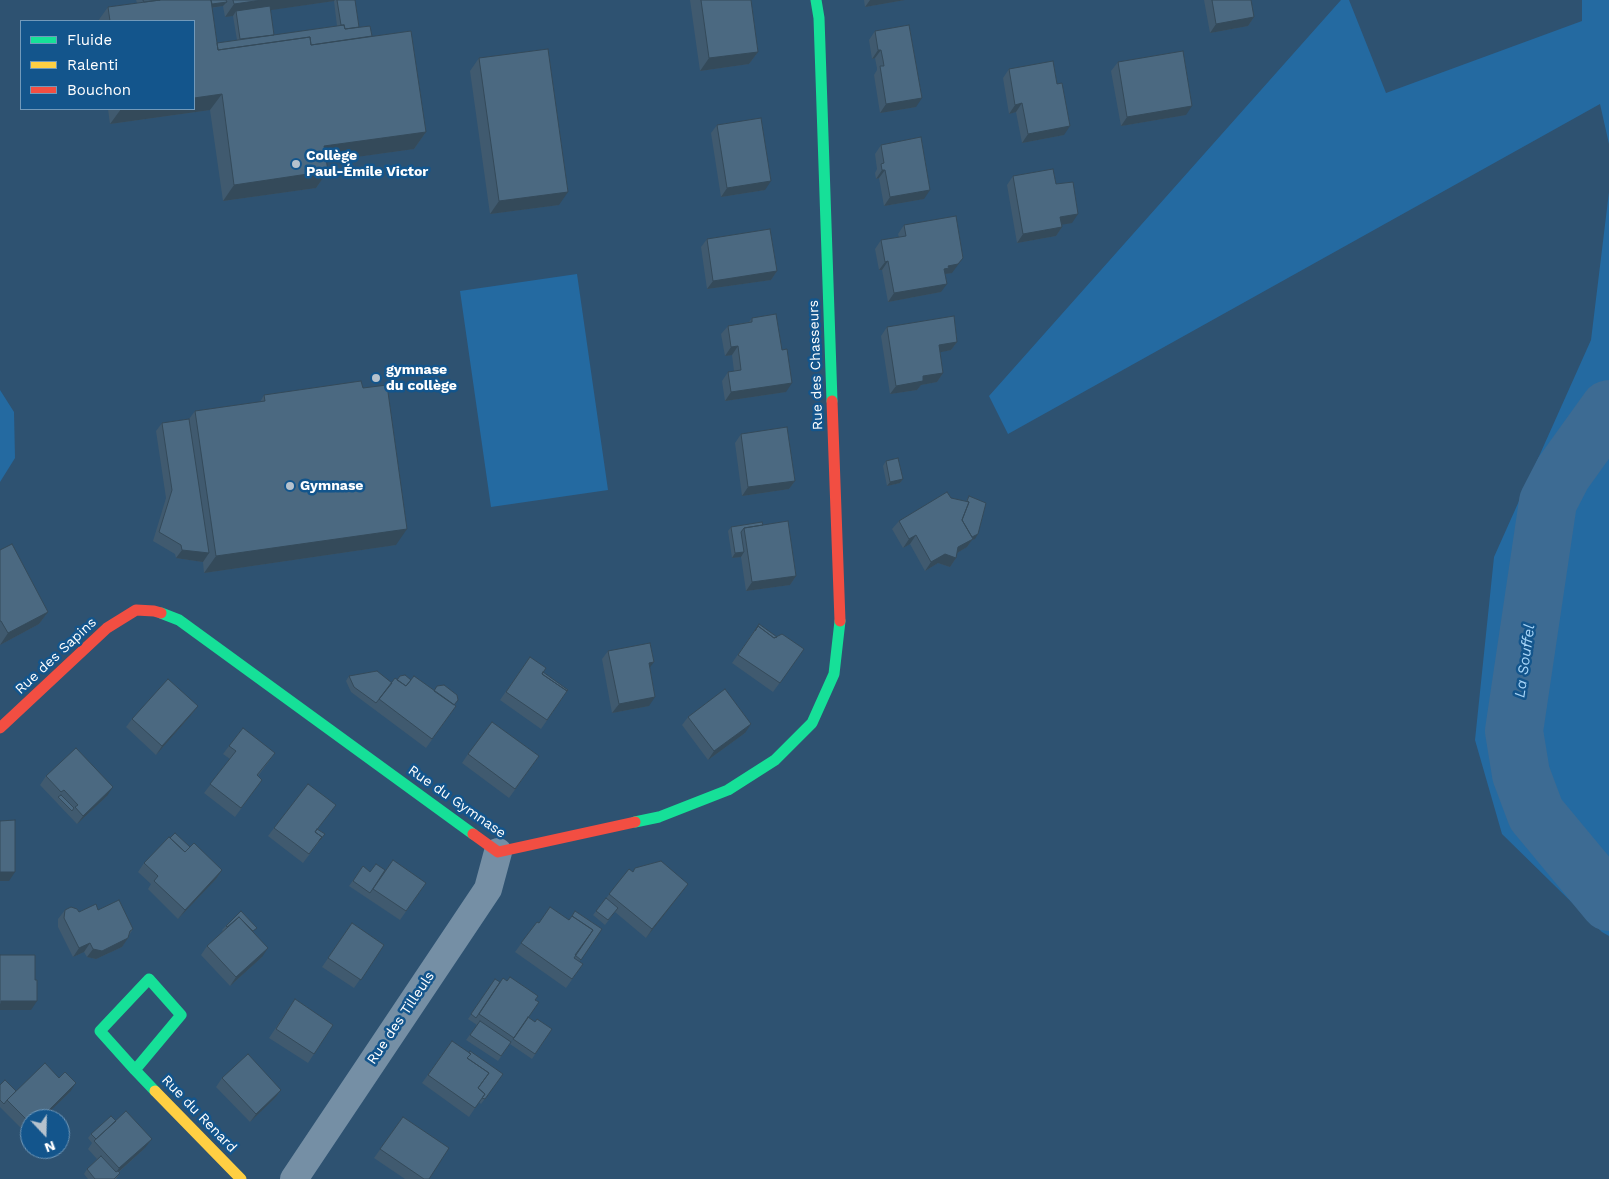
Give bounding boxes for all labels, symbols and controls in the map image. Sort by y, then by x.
legend [20,20,195,110]
text: Fluide [67,31,112,49]
text: Ralenti [67,56,118,74]
text: Bouchon [67,81,131,99]
place label: Collège Paul-Émile Victor [306,148,428,180]
marker: Collège Paul-Émile Victor [290,158,302,170]
street label: Rue des Chasseurs [805,300,827,430]
place label: gymnase du collège [386,362,457,394]
marker: gymnase du collège [370,372,382,384]
place label: Gymnase [300,478,363,494]
marker: Gymnase [284,480,296,492]
street label: Rue des Sapins [12,614,100,698]
water label: La Souffel [1511,623,1539,699]
street label: Rue du Gymnase [405,762,509,842]
street label: Rue des Tilleuls [364,968,438,1068]
street label: Rue du Renard [158,1072,240,1156]
north arrow [20,1109,70,1159]
text: N [42,1138,58,1156]

